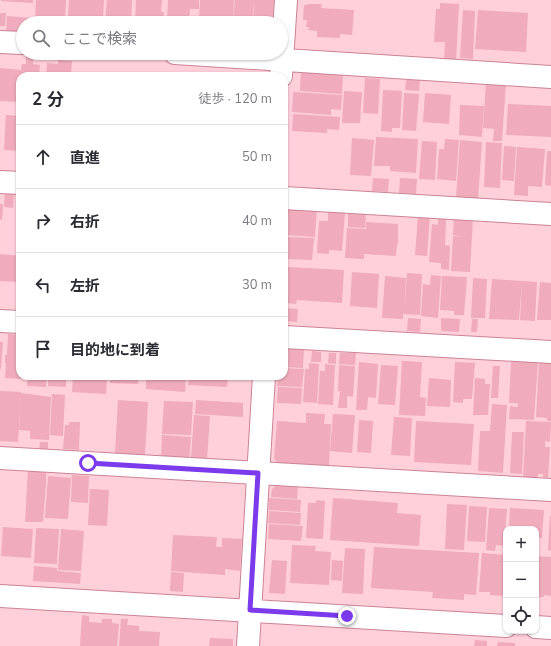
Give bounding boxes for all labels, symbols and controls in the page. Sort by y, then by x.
search box [16,16,288,60]
icon: search [30,27,52,49]
text: ここで検索 [62,29,137,49]
text: 2 分 [32,88,64,111]
text: 徒歩 · 120 m [198,90,272,108]
icon: ahead [32,146,54,168]
text: 直進 [70,148,100,168]
text: 50 m [242,148,272,166]
icon: right [32,210,54,232]
text: 右折 [70,212,100,232]
text: 40 m [242,212,272,230]
icon: left [32,274,54,296]
text: 左折 [70,276,100,296]
text: 30 m [242,276,272,294]
icon: arrive [32,338,54,360]
text: 目的地に到着 [70,340,160,360]
route start [79,454,97,472]
map controls [503,526,539,634]
button: + [503,526,539,562]
button: − [503,562,539,598]
button: locate [503,598,539,634]
route end [338,607,356,625]

